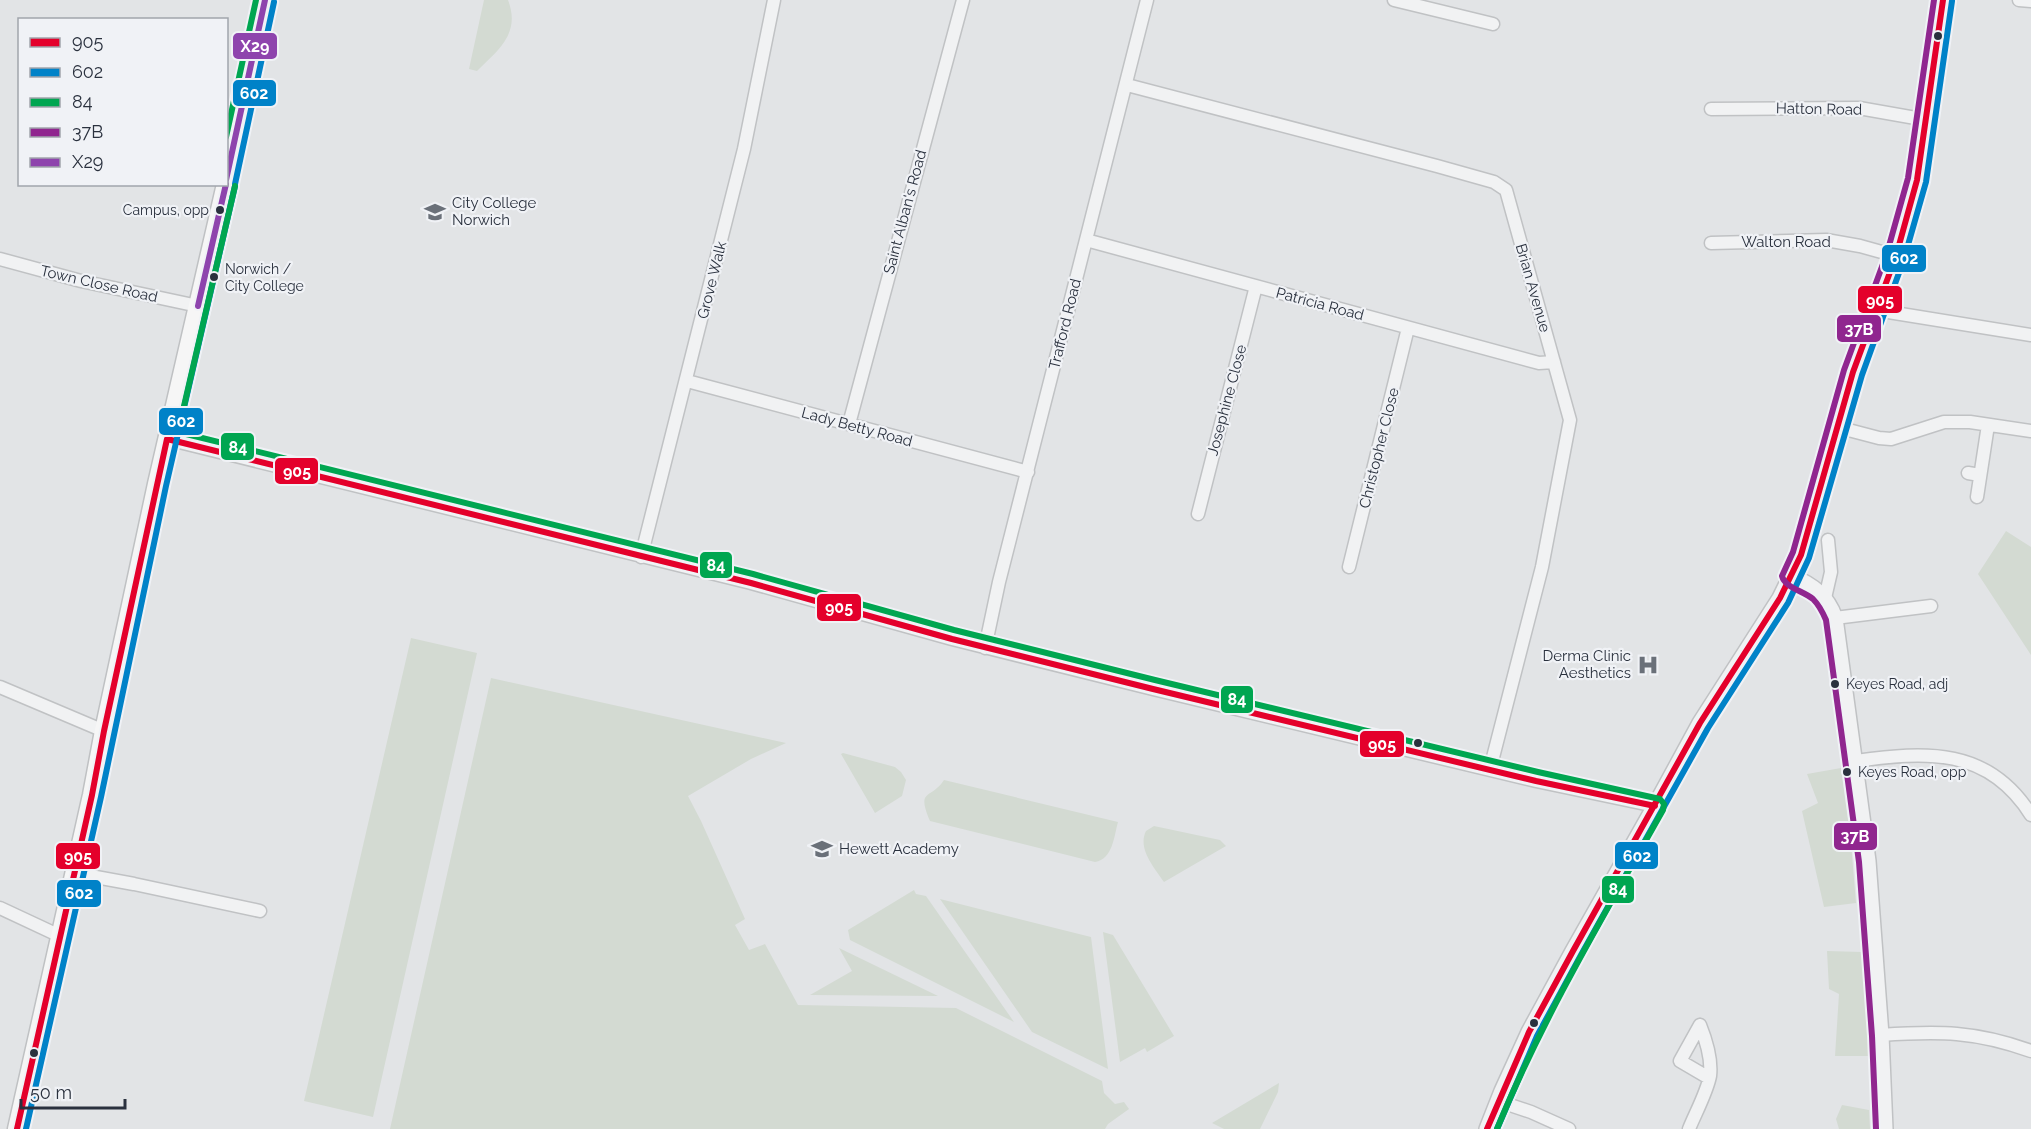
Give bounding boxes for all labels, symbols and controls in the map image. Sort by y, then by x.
legend [18,18,228,186]
unlabelled marker [1932,30,1944,42]
text: 905 [72,31,104,52]
line badge: X29 [232,32,278,60]
text: X29 [240,37,269,56]
text: 602 [72,61,103,82]
line badge: 602 [232,79,277,107]
text: 602 [240,84,268,103]
text: 84 [72,91,93,112]
street label: Hatton Road [1776,99,1862,119]
text: 37B [72,121,103,142]
street label: Saint Alban's Road [880,148,930,276]
text: X29 [72,151,103,172]
place label: City College Norwich [452,194,537,229]
school or university icon: City College Norwich [423,200,447,224]
place label: Campus, opp [123,202,209,218]
marker: Campus, opp [214,204,226,216]
street label: Walton Road [1741,233,1831,251]
street label: Grove Walk [694,239,730,321]
street label: Brian Avenue [1512,242,1554,335]
line badge: 602 [1881,244,1927,273]
text: 602 [1890,249,1918,268]
place label: Norwich / City College [225,261,304,294]
street label: Town Close Road [38,262,160,306]
marker: Norwich / City College [208,271,220,283]
street label: Trafford Road [1045,277,1085,371]
street label: Patricia Road [1274,284,1366,324]
line badge: 905 [1857,285,1903,314]
text: 905 [1866,291,1894,310]
line badge: 37B [1836,314,1882,343]
text: 37B [1845,320,1874,339]
street label: Josephine Close [1204,342,1251,457]
street label: Christopher Close [1355,386,1403,510]
street label: Lady Betty Road [800,404,914,450]
line badge: 602 [158,407,204,436]
text: 602 [167,412,195,431]
line badge: 84 [220,432,255,461]
text: 84 [229,438,247,457]
line badge: 905 [274,457,319,485]
text: 905 [283,462,311,481]
line badge: 84 [699,551,733,579]
text: 84 [707,556,725,575]
line badge: 905 [816,593,862,622]
text: 905 [825,598,853,617]
place label: Derma Clinic Aesthetics [1543,647,1631,682]
hospital icon: Derma Clinic Aesthetics [1636,653,1660,677]
place label: Keyes Road, adj [1846,676,1948,692]
marker: Keyes Road, adj [1829,678,1841,690]
line badge: 84 [1220,685,1254,714]
text: 84 [1228,690,1246,709]
line badge: 905 [1359,730,1405,758]
text: 905 [1368,735,1396,754]
unlabelled marker [1412,737,1424,749]
place label: Keyes Road, opp [1858,764,1967,780]
marker: Keyes Road, opp [1841,766,1853,778]
line badge: 37B [1833,822,1878,851]
text: 37B [1841,827,1870,846]
school or university icon: Hewett Academy [810,837,834,861]
place label: Hewett Academy [839,840,959,858]
line badge: 602 [1614,841,1659,870]
line badge: 905 [55,842,101,870]
text: 905 [64,847,92,866]
text: 602 [1623,847,1651,866]
line badge: 84 [1601,875,1635,904]
line badge: 602 [56,879,102,908]
text: 84 [1609,880,1627,899]
text: 602 [65,884,93,903]
unlabelled marker [1528,1017,1540,1029]
unlabelled marker [28,1047,40,1059]
scale bar [21,1072,124,1110]
text: 50 m [30,1082,72,1103]

